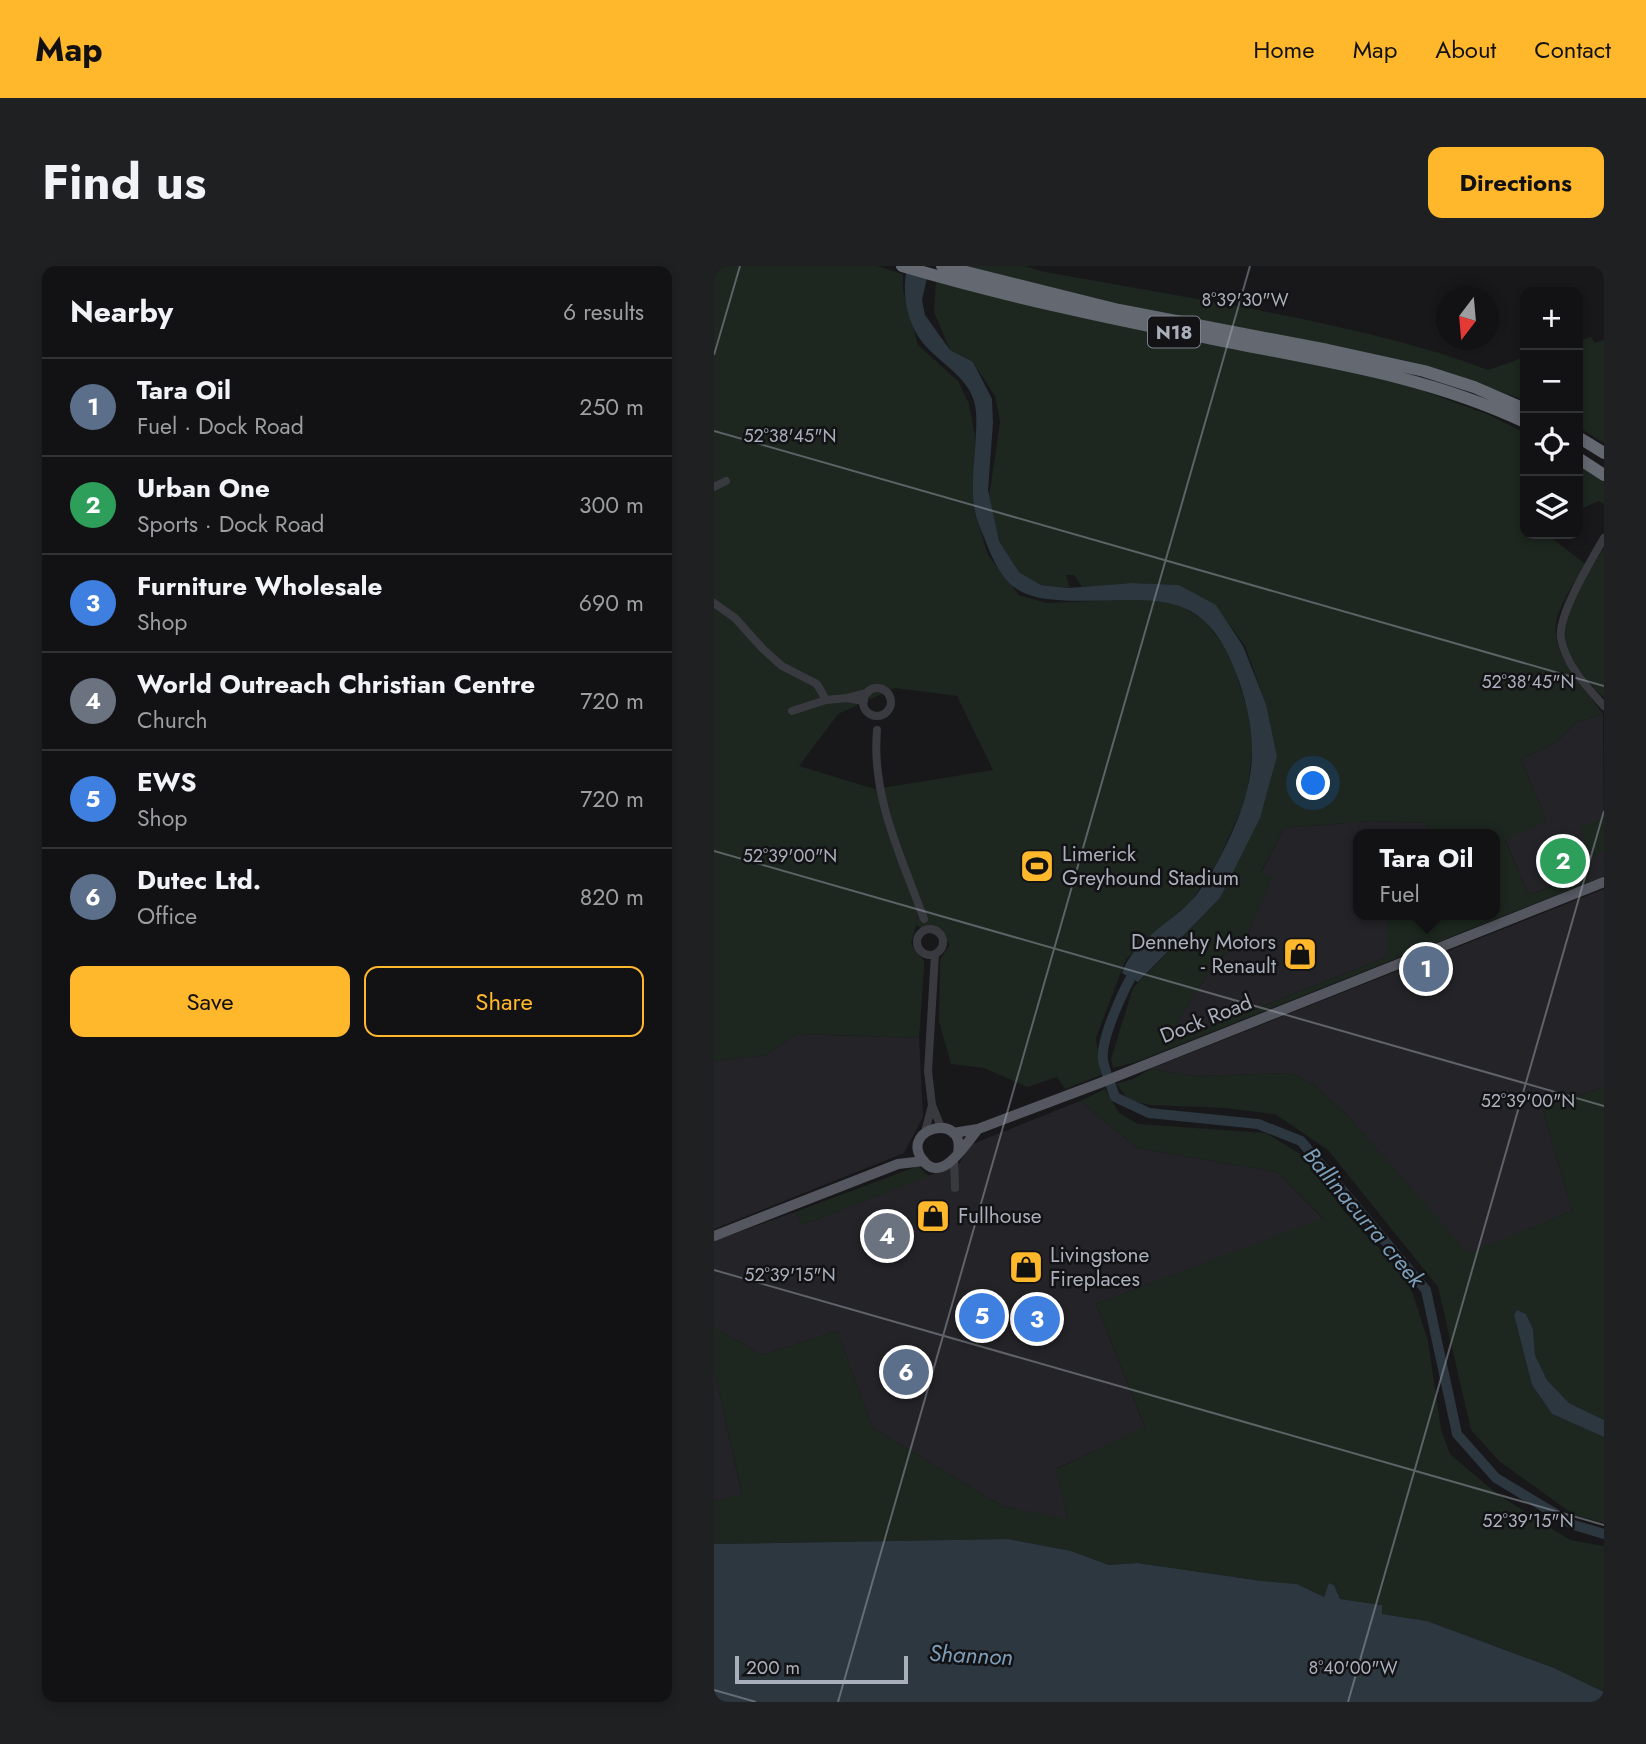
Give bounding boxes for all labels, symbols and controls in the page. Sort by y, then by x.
text: Map [35,26,103,73]
text: Home [1253,32,1315,67]
text: Map [1353,32,1397,67]
text: About [1435,32,1496,67]
text: Contact [1534,32,1611,67]
text: Find us [42,147,206,217]
button: Directions [1428,147,1604,218]
text: 8°39'30"W [1202,287,1289,313]
north arrow [1436,287,1499,350]
map controls [1520,287,1583,539]
button: + [1520,287,1583,350]
text: Nearby [70,290,173,333]
text: 6 results [563,295,644,329]
road number: N18 [1148,316,1200,348]
button: − [1520,350,1583,413]
text: Tara Oil [137,371,231,409]
text: 1 [87,390,99,424]
text: 250 m [579,390,644,424]
text: Fuel · Dock Road [137,409,304,443]
button: locate [1520,413,1583,476]
text: 52°38'45"N [743,423,837,449]
text: Urban One [137,469,270,507]
button: layers [1520,476,1583,539]
text: 2 [85,488,101,522]
text: 300 m [579,488,644,522]
text: Sports · Dock Road [137,507,324,541]
text: Furniture Wholesale [137,567,382,605]
text: 3 [86,586,100,620]
text: 690 m [579,586,644,620]
text: Shop [137,605,187,639]
text: World Outreach Christian Centre [137,665,535,703]
text: 52°38'45"N [1481,669,1575,695]
text: 4 [85,684,101,718]
text: 720 m [580,684,644,718]
text: Church [137,703,208,737]
text: EWS [137,763,197,801]
your location [1296,766,1330,800]
text: 5 [86,782,100,816]
text: 720 m [580,782,644,816]
text: Shop [137,801,187,835]
popup [1353,829,1500,920]
pin: 2 [1540,835,1586,887]
place label: Limerick Greyhound Stadium [1062,839,1239,893]
text: Tara Oil [1379,839,1474,877]
text: 52°39'00"N [743,843,837,869]
sports icon: Limerick Greyhound Stadium [1018,847,1056,885]
text: Dutec Ltd. [137,861,261,899]
text: Fuel [1379,877,1420,911]
text: 6 [85,880,101,914]
text: 820 m [580,880,644,914]
text: Office [137,899,197,933]
place label: Dennehy Motors - Renault [1131,927,1276,981]
shop icon: Dennehy Motors - Renault [1281,935,1319,973]
pin: 1 [1403,943,1449,995]
button: Save [70,966,350,1037]
button: Share [364,966,644,1037]
street label: Dock Road [1156,987,1256,1051]
text: 52°39'00"N [1481,1088,1575,1114]
water label: Ballinacurra creek [1295,1139,1434,1295]
shop icon: Fullhouse [914,1197,952,1235]
place label: Fullhouse [958,1201,1042,1231]
pin: 4 [864,1210,910,1262]
place label: Livingstone Fireplaces [1050,1240,1150,1294]
shop icon: Livingstone Fireplaces [1007,1248,1045,1286]
text: 52°39'15"N [744,1262,836,1288]
pin: 5 [959,1290,1005,1342]
pin: 3 [1014,1293,1060,1345]
pin: 6 [883,1346,929,1398]
text: 52°39'15"N [1482,1508,1574,1534]
water label: Shannon [928,1636,1014,1674]
scale bar [735,1653,908,1685]
text: 200 m [746,1654,800,1681]
text: 8°40'00"W [1308,1655,1398,1681]

